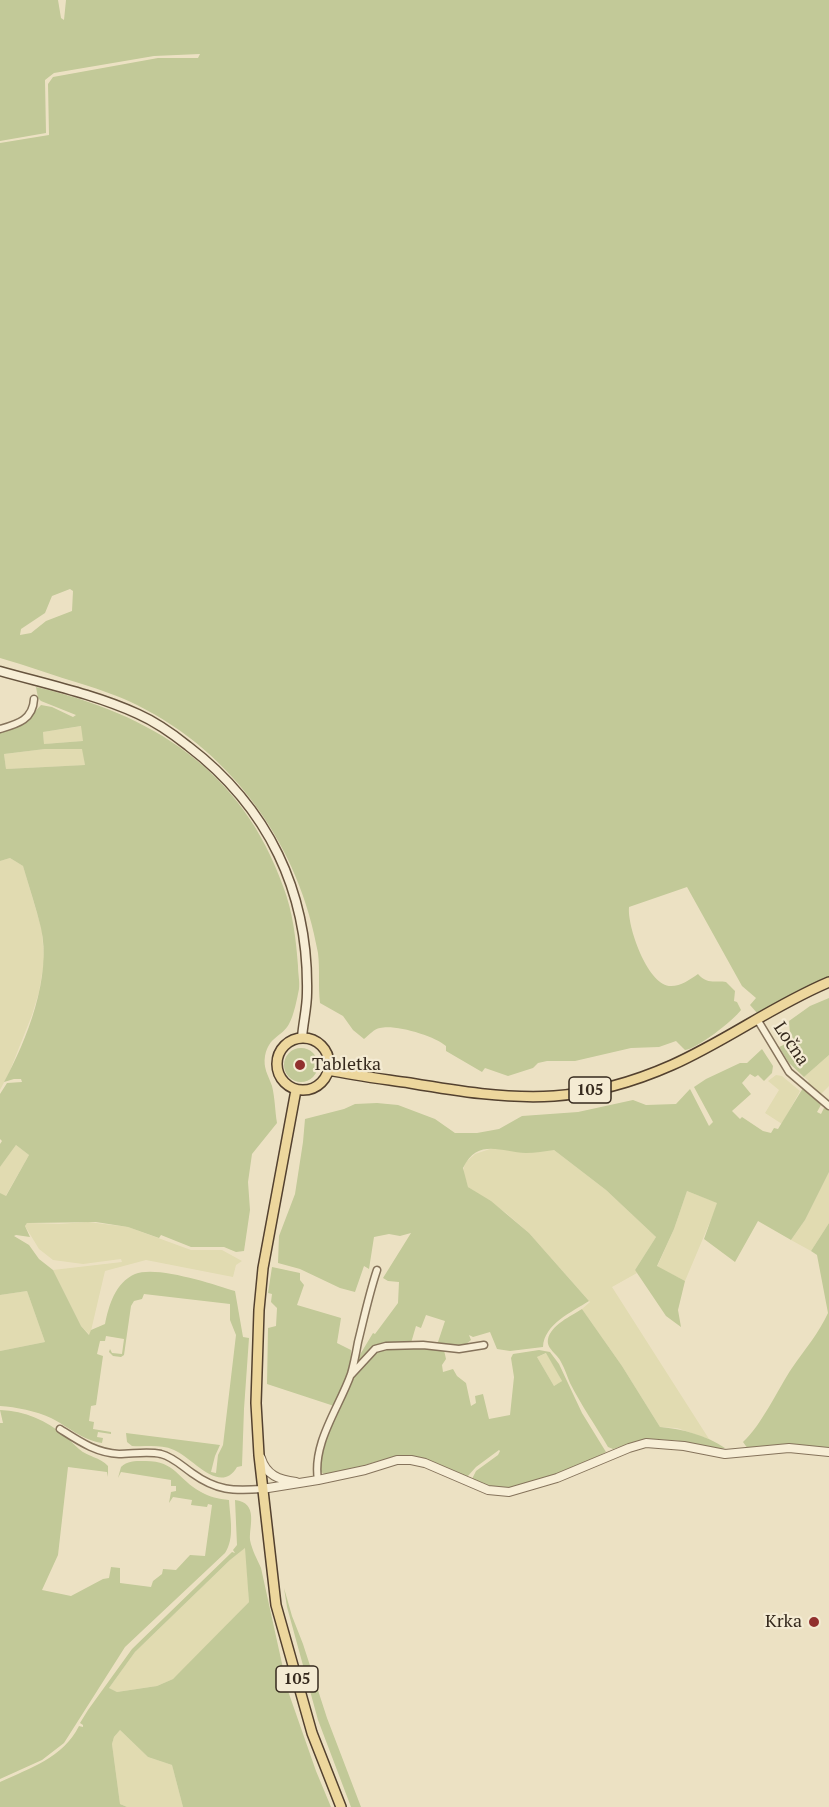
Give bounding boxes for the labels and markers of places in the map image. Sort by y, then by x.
place label: Tabletka [312,1054,381,1076]
marker: Tabletka [293,1058,307,1072]
place label: Krka [765,1611,802,1633]
marker: Krka [807,1615,821,1629]

